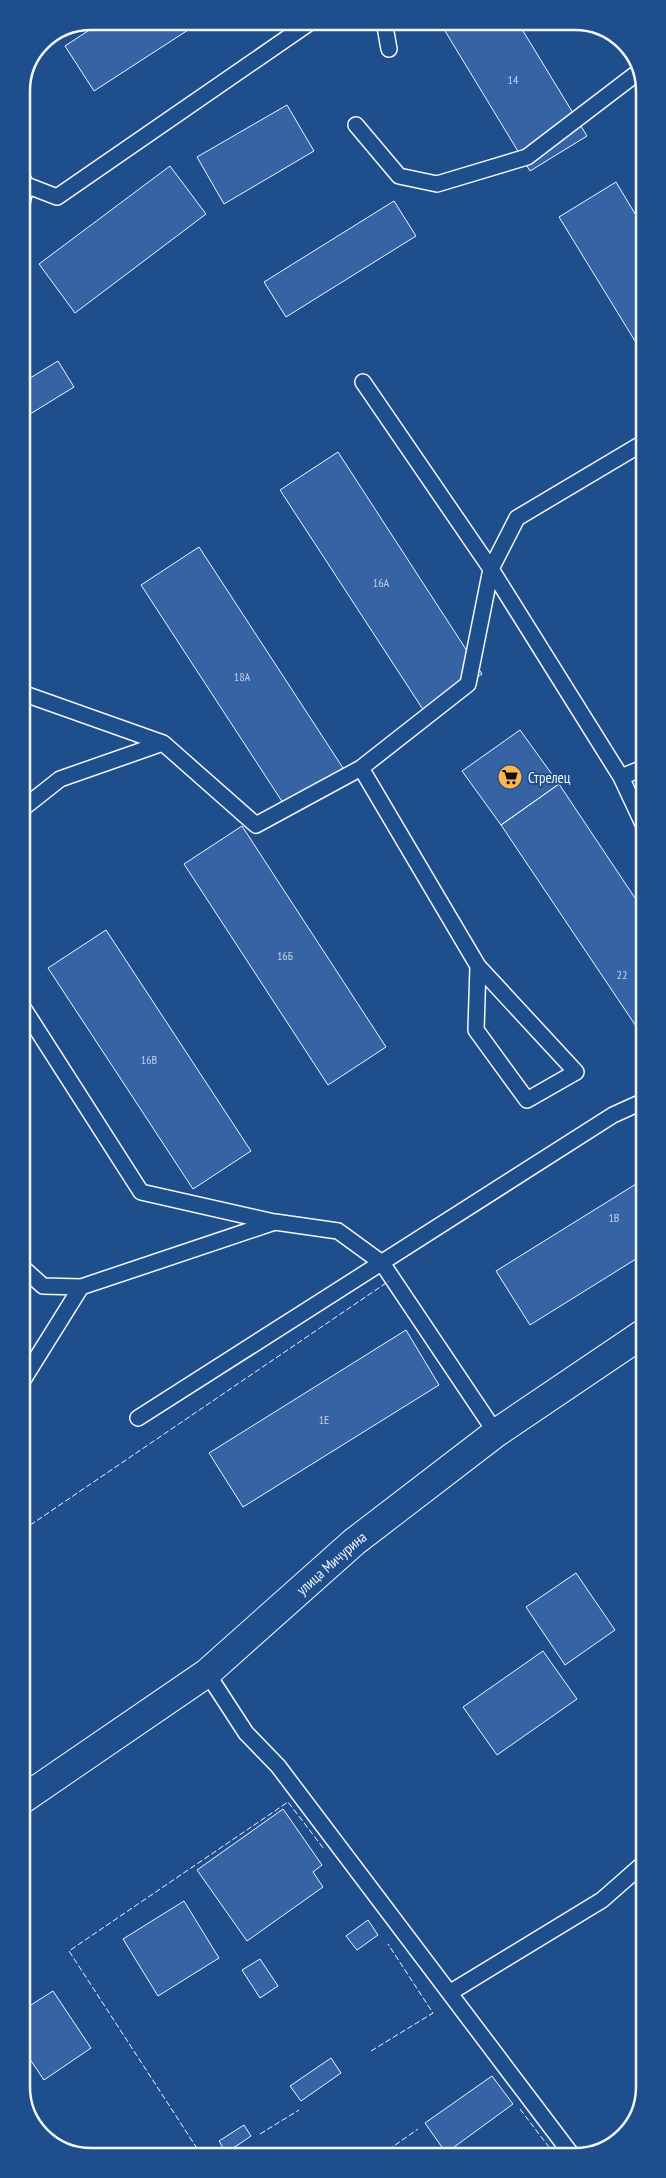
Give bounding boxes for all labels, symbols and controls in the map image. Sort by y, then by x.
house number: 14 [508,72,519,87]
house number: 16А [373,575,390,590]
house number: 18А [234,669,251,684]
supermarket icon: Стрелец [497,764,523,790]
place label: Стрелец [528,768,571,787]
house number: 16Б [277,948,293,963]
house number: 22 [617,967,627,982]
house number: 16В [141,1052,158,1067]
house number: 1В [608,1210,620,1225]
house number: 1Е [319,1412,329,1427]
street label: улица Мичурина [292,1527,370,1599]

